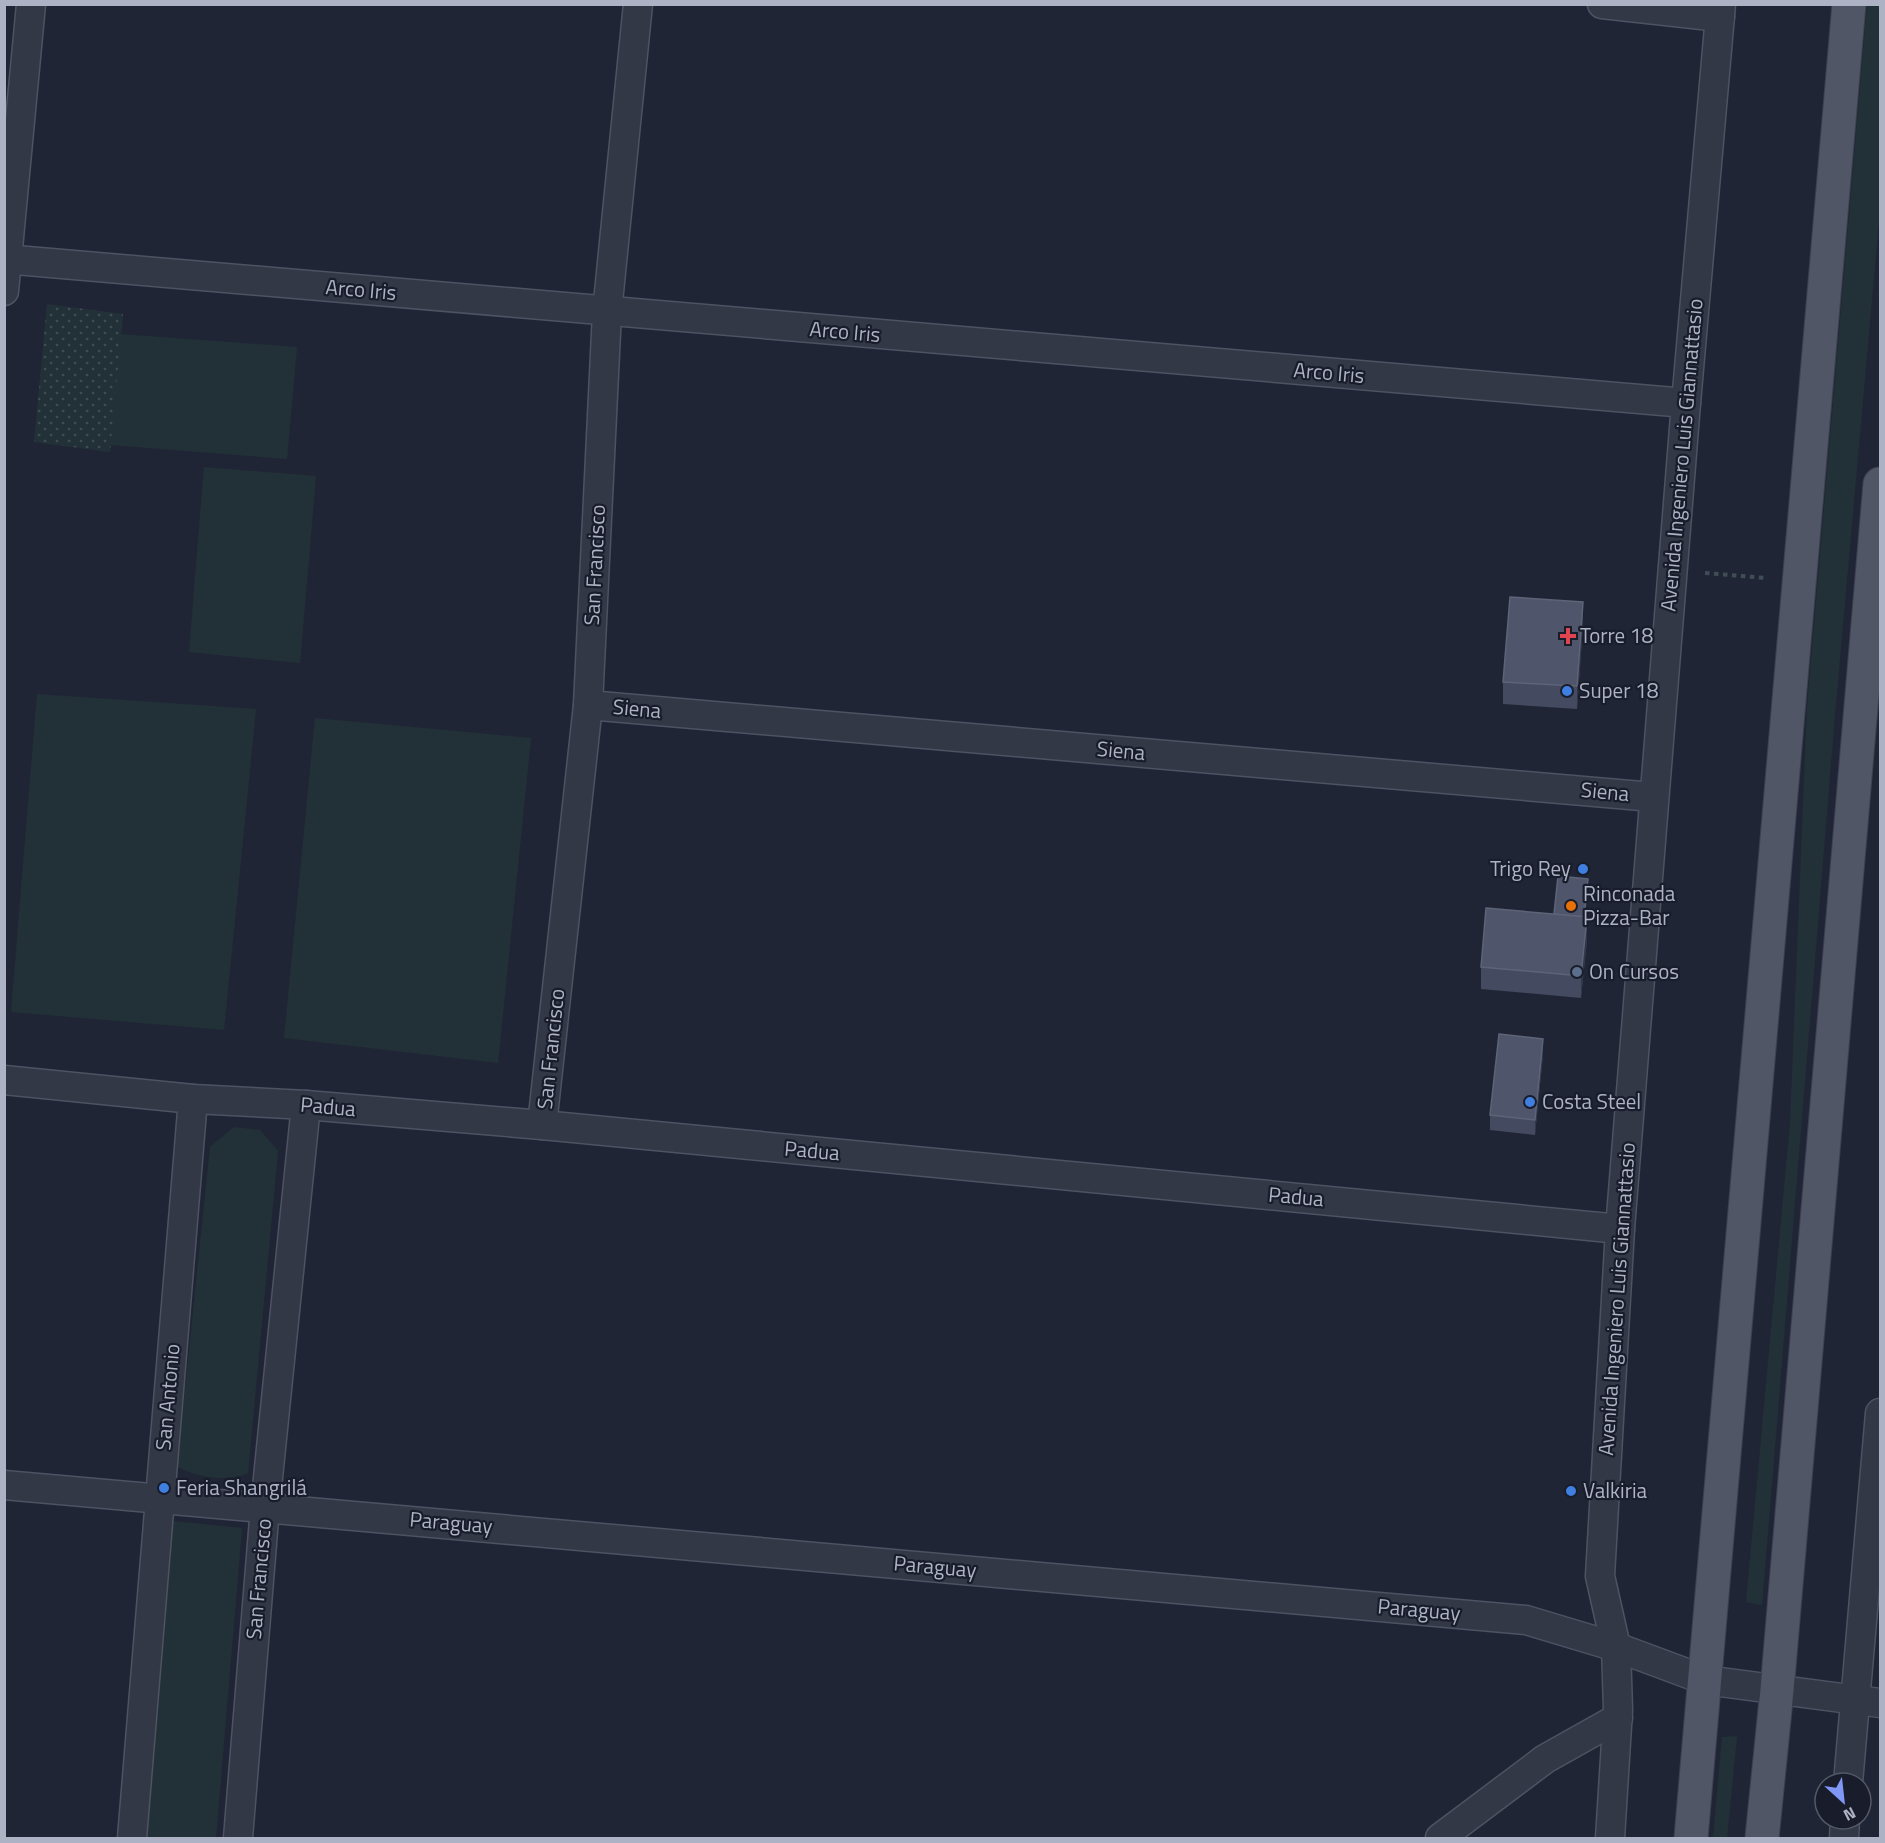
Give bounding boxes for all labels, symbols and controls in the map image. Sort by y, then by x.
street label: Arco Iris [324,270,398,308]
street label: Avenida Ingeniero Luis Giannattasio [1651,297,1711,613]
street label: Arco Iris [808,312,882,350]
street label: Arco Iris [1292,353,1366,391]
street label: San Francisco [575,504,613,626]
place label: Torre 18 [1580,619,1654,651]
marker: Torre 18 [1561,629,1575,643]
place label: Super 18 [1579,674,1659,706]
marker: Super 18 [1560,684,1574,698]
street label: Siena [612,690,663,726]
street label: Siena [1096,732,1147,768]
street label: Siena [1580,773,1631,809]
place label: Trigo Rey [1490,852,1571,884]
marker: Trigo Rey [1576,862,1590,876]
place label: Rinconada Pizza-Bar [1583,877,1676,933]
marker: Rinconada Pizza-Bar [1564,899,1578,913]
place label: On Cursos [1589,955,1679,987]
marker: On Cursos [1570,965,1584,979]
street label: San Francisco [528,987,572,1111]
place label: Costa Steel [1542,1085,1641,1117]
street label: Padua [299,1088,358,1124]
marker: Costa Steel [1523,1095,1537,1109]
street label: Padua [783,1132,842,1168]
street label: Avenida Ingeniero Luis Giannattasio [1589,1141,1643,1457]
street label: Padua [1267,1178,1326,1214]
street label: San Antonio [146,1342,188,1452]
place label: Feria Shangrilá [176,1471,307,1503]
place label: Valkiria [1583,1474,1648,1506]
marker: Feria Shangrilá [157,1481,171,1495]
marker: Valkiria [1564,1484,1578,1498]
street label: Paraguay [408,1502,494,1542]
street label: San Francisco [237,1517,279,1641]
street label: Paraguay [892,1546,978,1586]
street label: Paraguay [1376,1589,1462,1629]
north arrow [1813,1771,1873,1831]
text: N [1839,1801,1860,1828]

